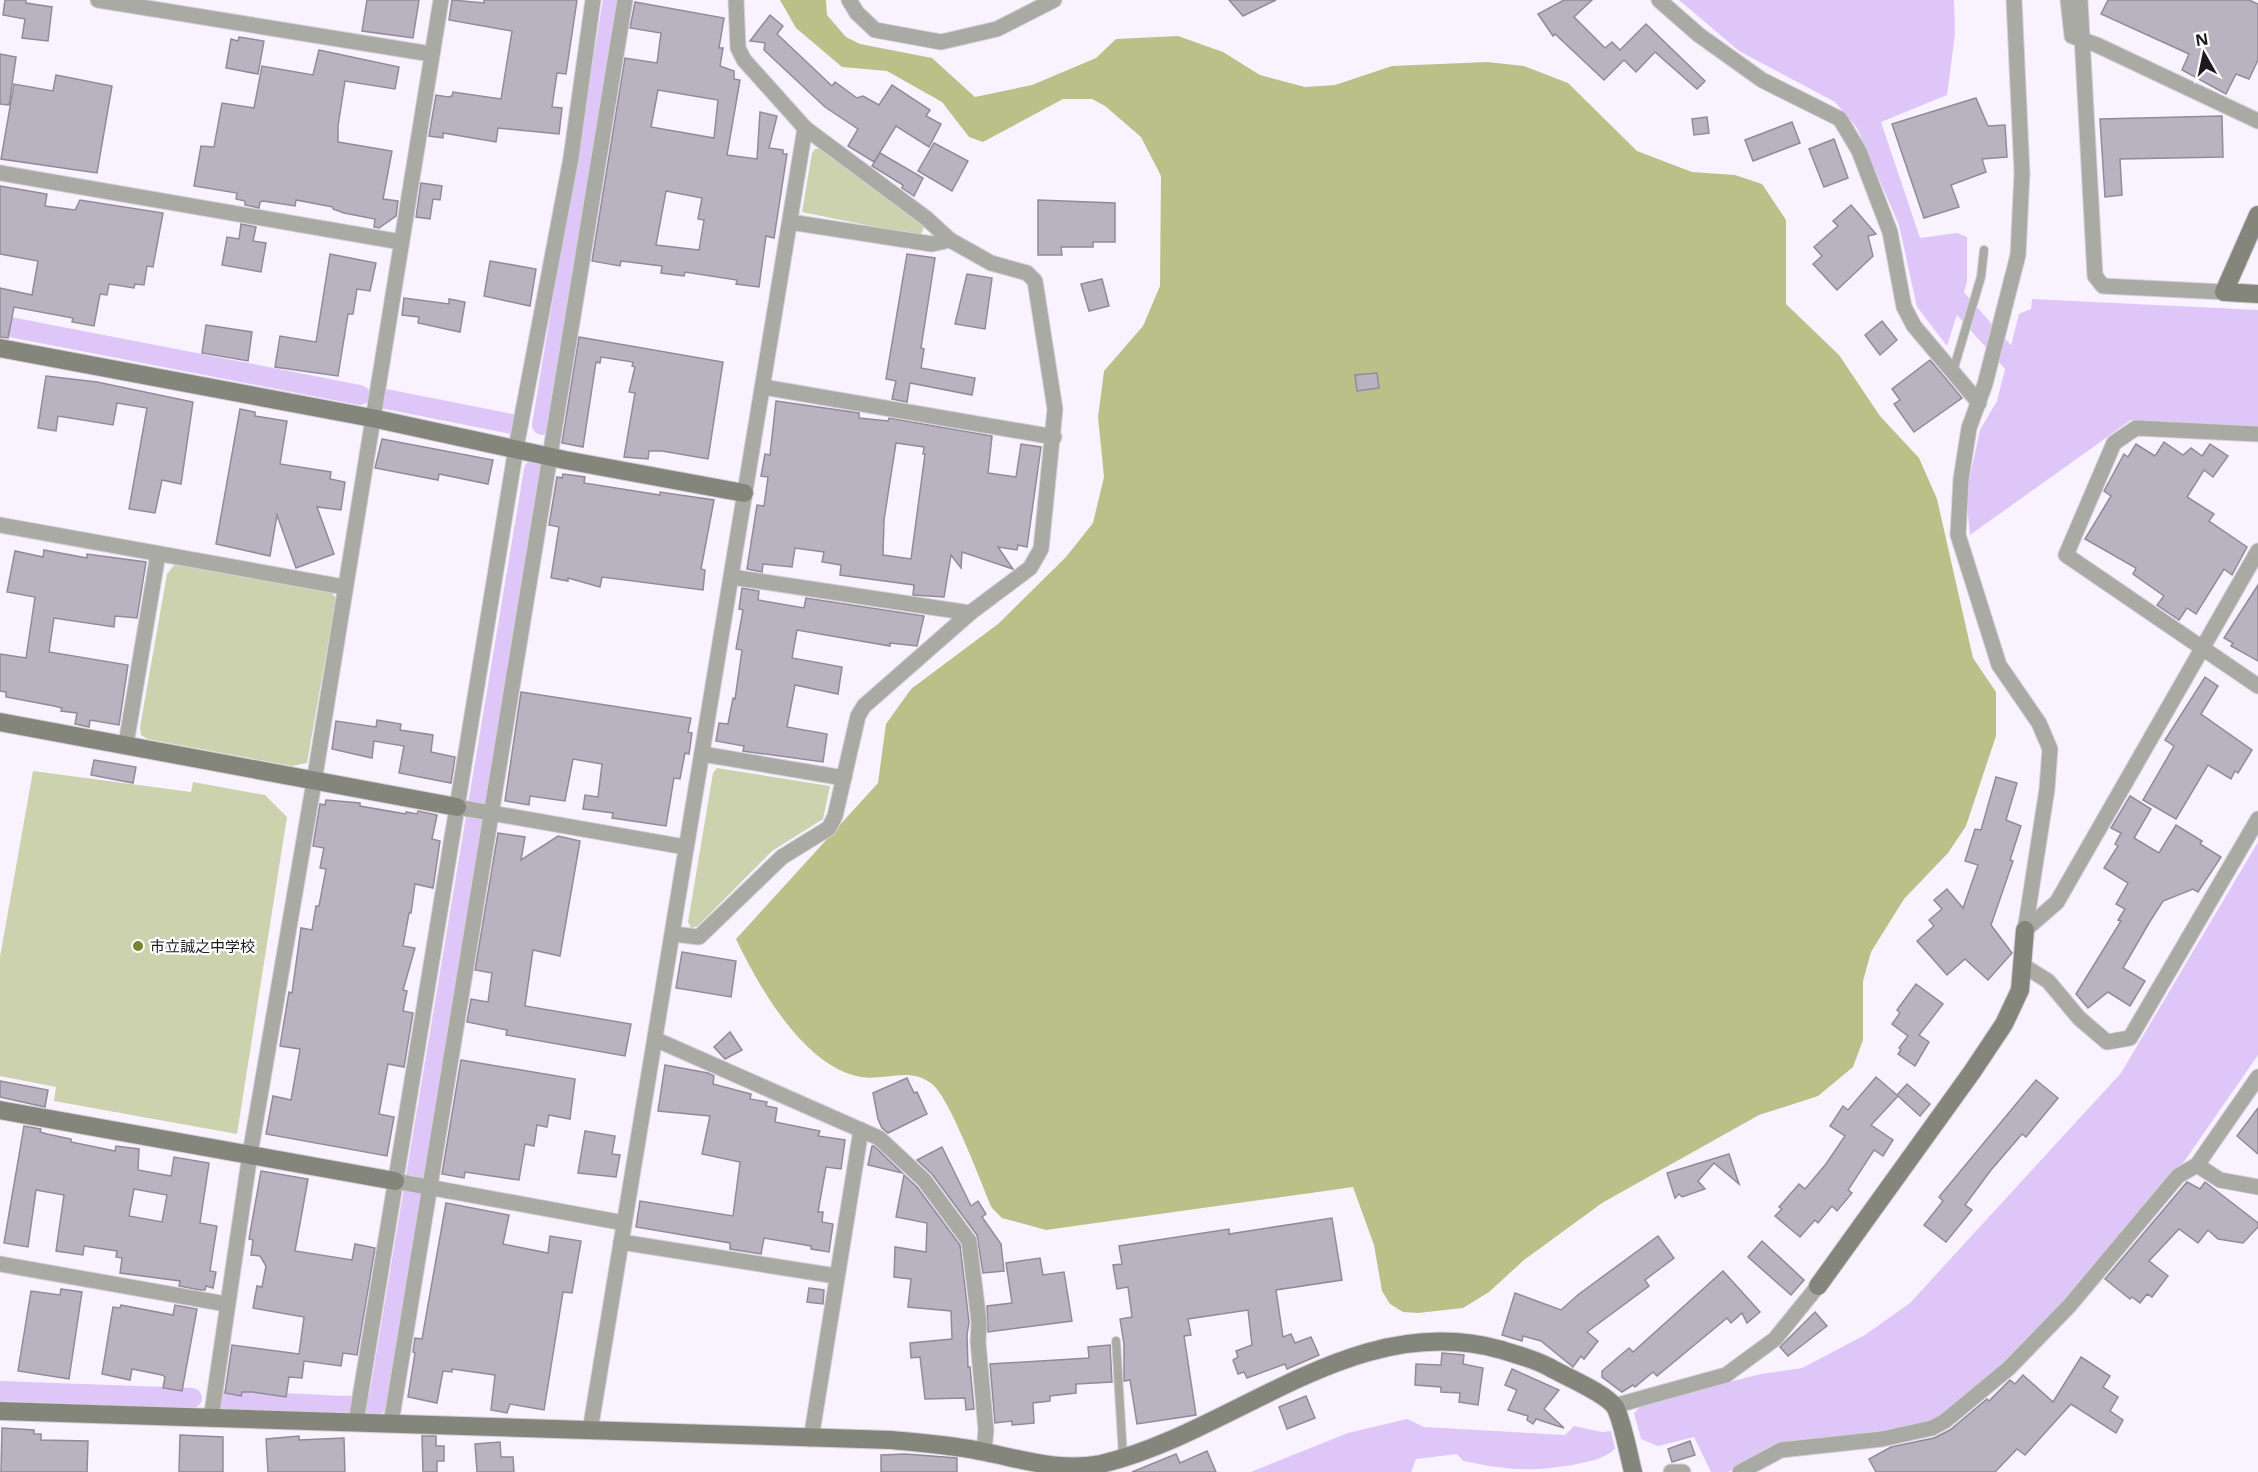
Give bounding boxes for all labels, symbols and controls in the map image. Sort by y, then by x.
north arrow [2174,24,2234,84]
text: N [2194,27,2210,51]
place label: 市立誠之中学校 [150,936,255,956]
marker: 市立誠之中学校 [131,939,145,953]

